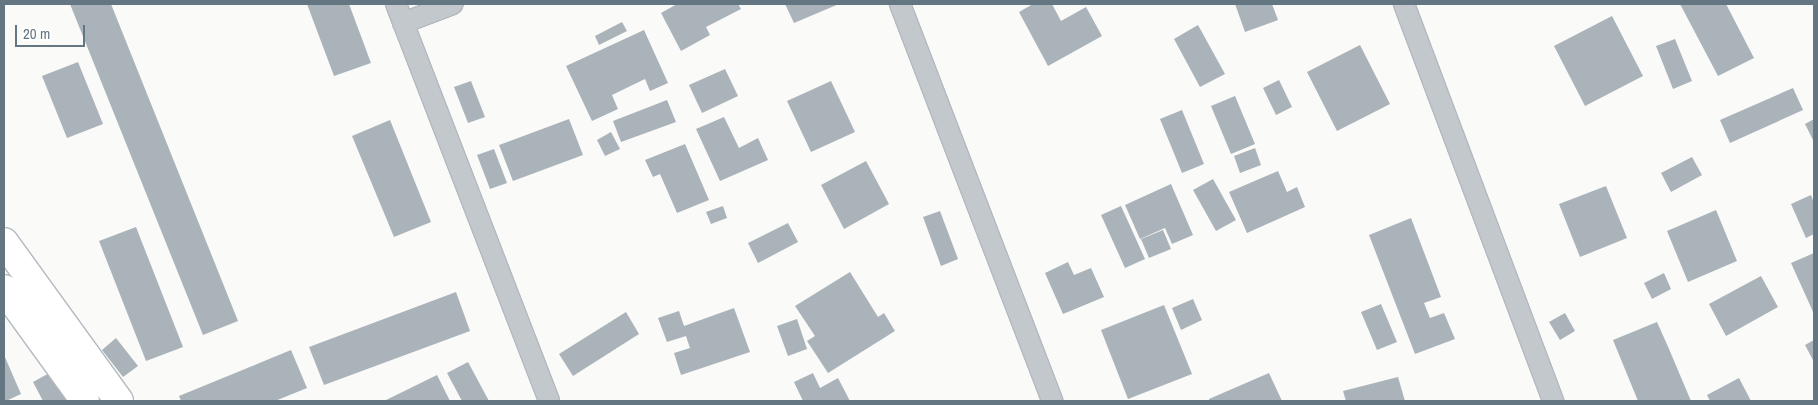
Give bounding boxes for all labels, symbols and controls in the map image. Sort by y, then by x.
scale bar [18,15,88,47]
text: 20 m [23,23,50,44]

